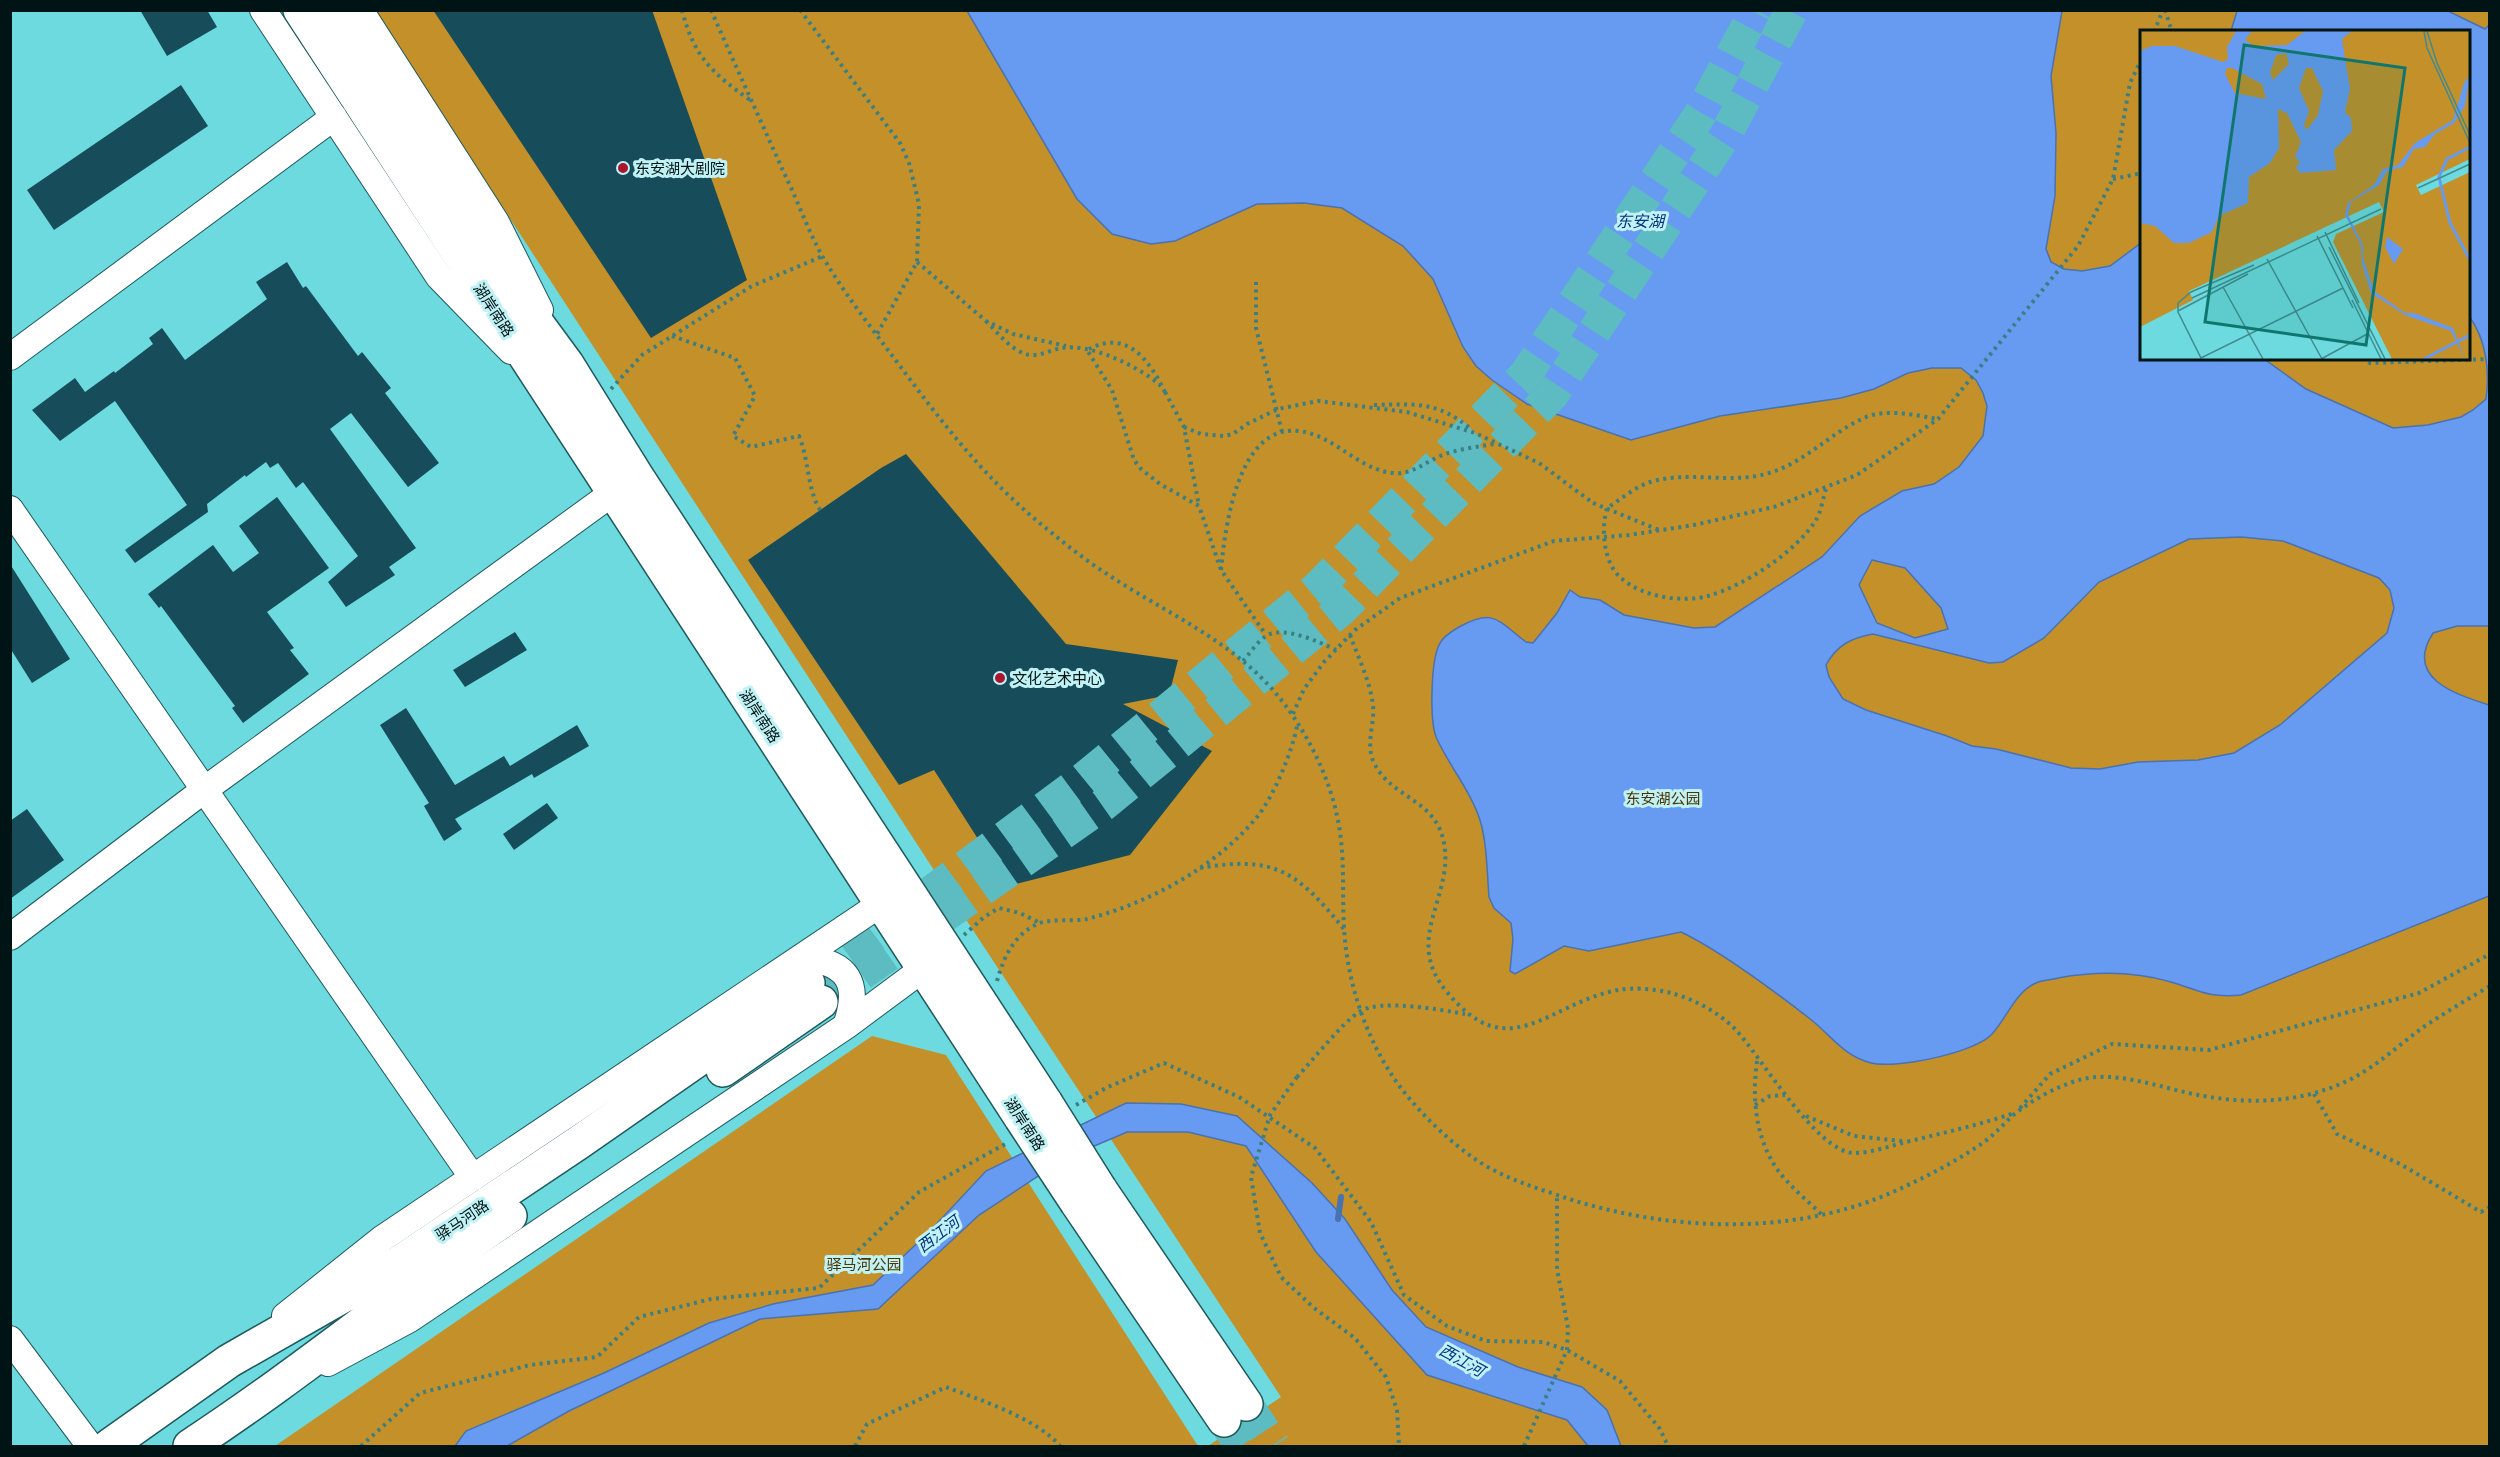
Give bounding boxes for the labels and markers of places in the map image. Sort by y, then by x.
place label: 东安湖大剧院 [635,160,725,177]
marker: 东安湖大剧院 [616,161,630,175]
place label: 文化艺术中心 [1012,670,1102,687]
marker: 文化艺术中心 [993,671,1007,685]

